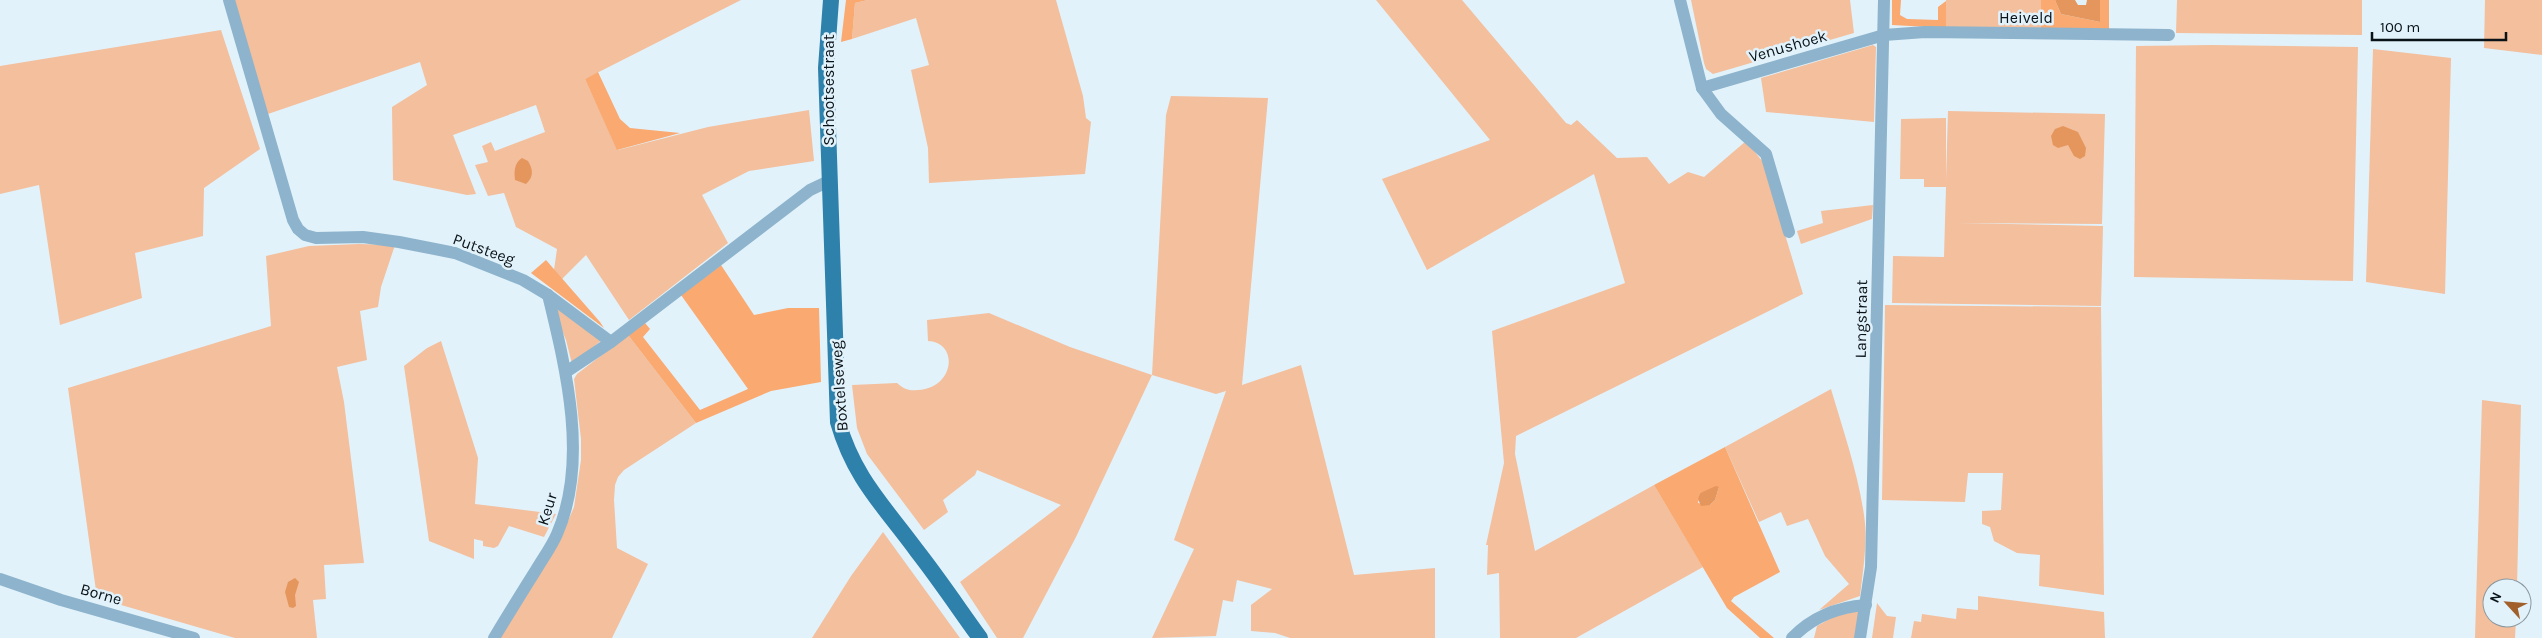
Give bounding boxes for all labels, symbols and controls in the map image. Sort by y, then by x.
street label: Heiveld [1999,8,2053,27]
scale bar [2372,10,2506,42]
text: 100 m [2380,18,2420,36]
street label: Venushoek [1747,26,1829,66]
street label: Schootsestraat [819,34,838,146]
street label: Putsteeg [450,229,518,269]
street label: Langstraat [1851,279,1871,359]
street label: Boxtelseweg [826,340,852,432]
street label: Keur [533,490,561,528]
north arrow [2482,578,2532,628]
street label: Borne [78,579,124,609]
text: N [2486,589,2506,606]

